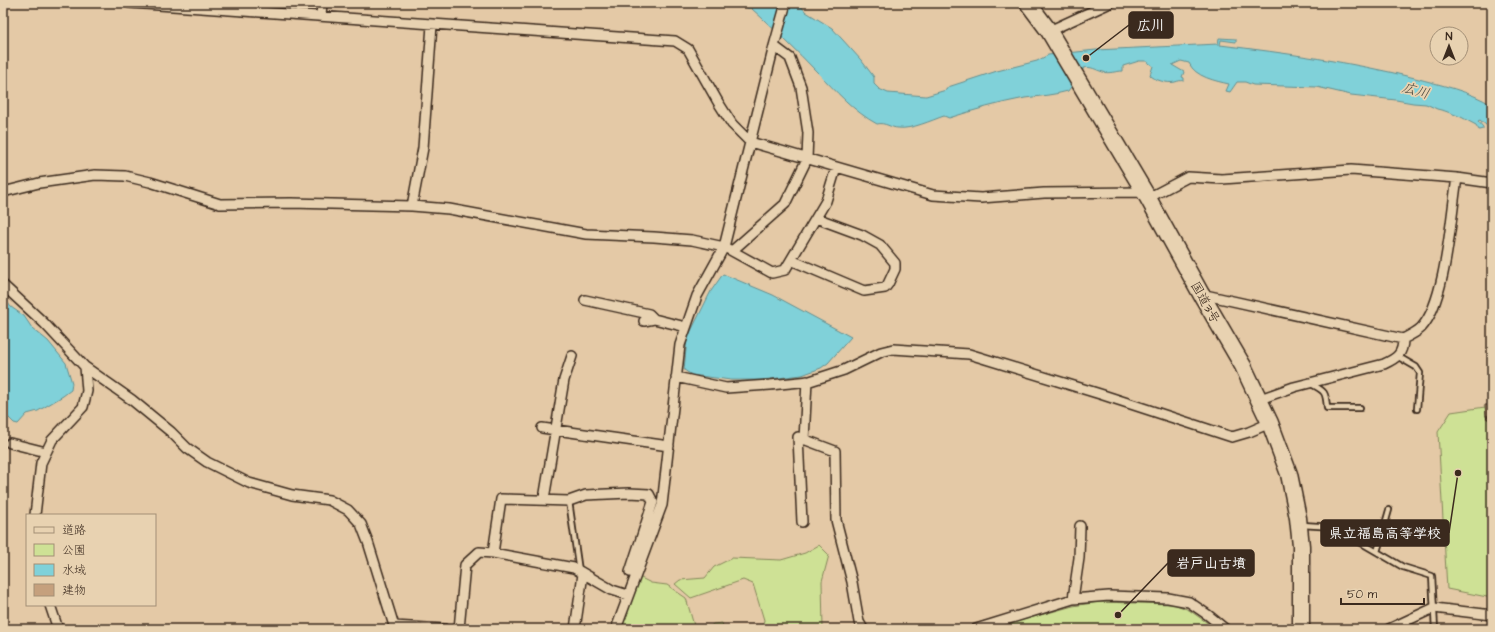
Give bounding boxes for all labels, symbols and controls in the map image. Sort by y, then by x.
callout: 広川 [1129,12,1173,38]
text: 広川 [1137,16,1165,36]
north arrow [1429,26,1469,66]
text: N [1446,29,1453,44]
water label: 広川 [1400,77,1432,104]
street label: 国道3号 [1186,278,1224,327]
legend [26,514,156,606]
callout: 県立福島高等学校 [1321,520,1449,546]
text: 道路 [62,522,86,539]
text: 県立福島高等学校 [1329,524,1441,544]
text: 公園 [62,542,86,559]
callout: 岩戸山古墳 [1168,550,1254,576]
text: 岩戸山古墳 [1176,554,1246,574]
text: 水域 [62,562,86,579]
scale bar [1341,580,1424,606]
text: 建物 [62,582,86,599]
text: 50 m [1347,586,1378,603]

